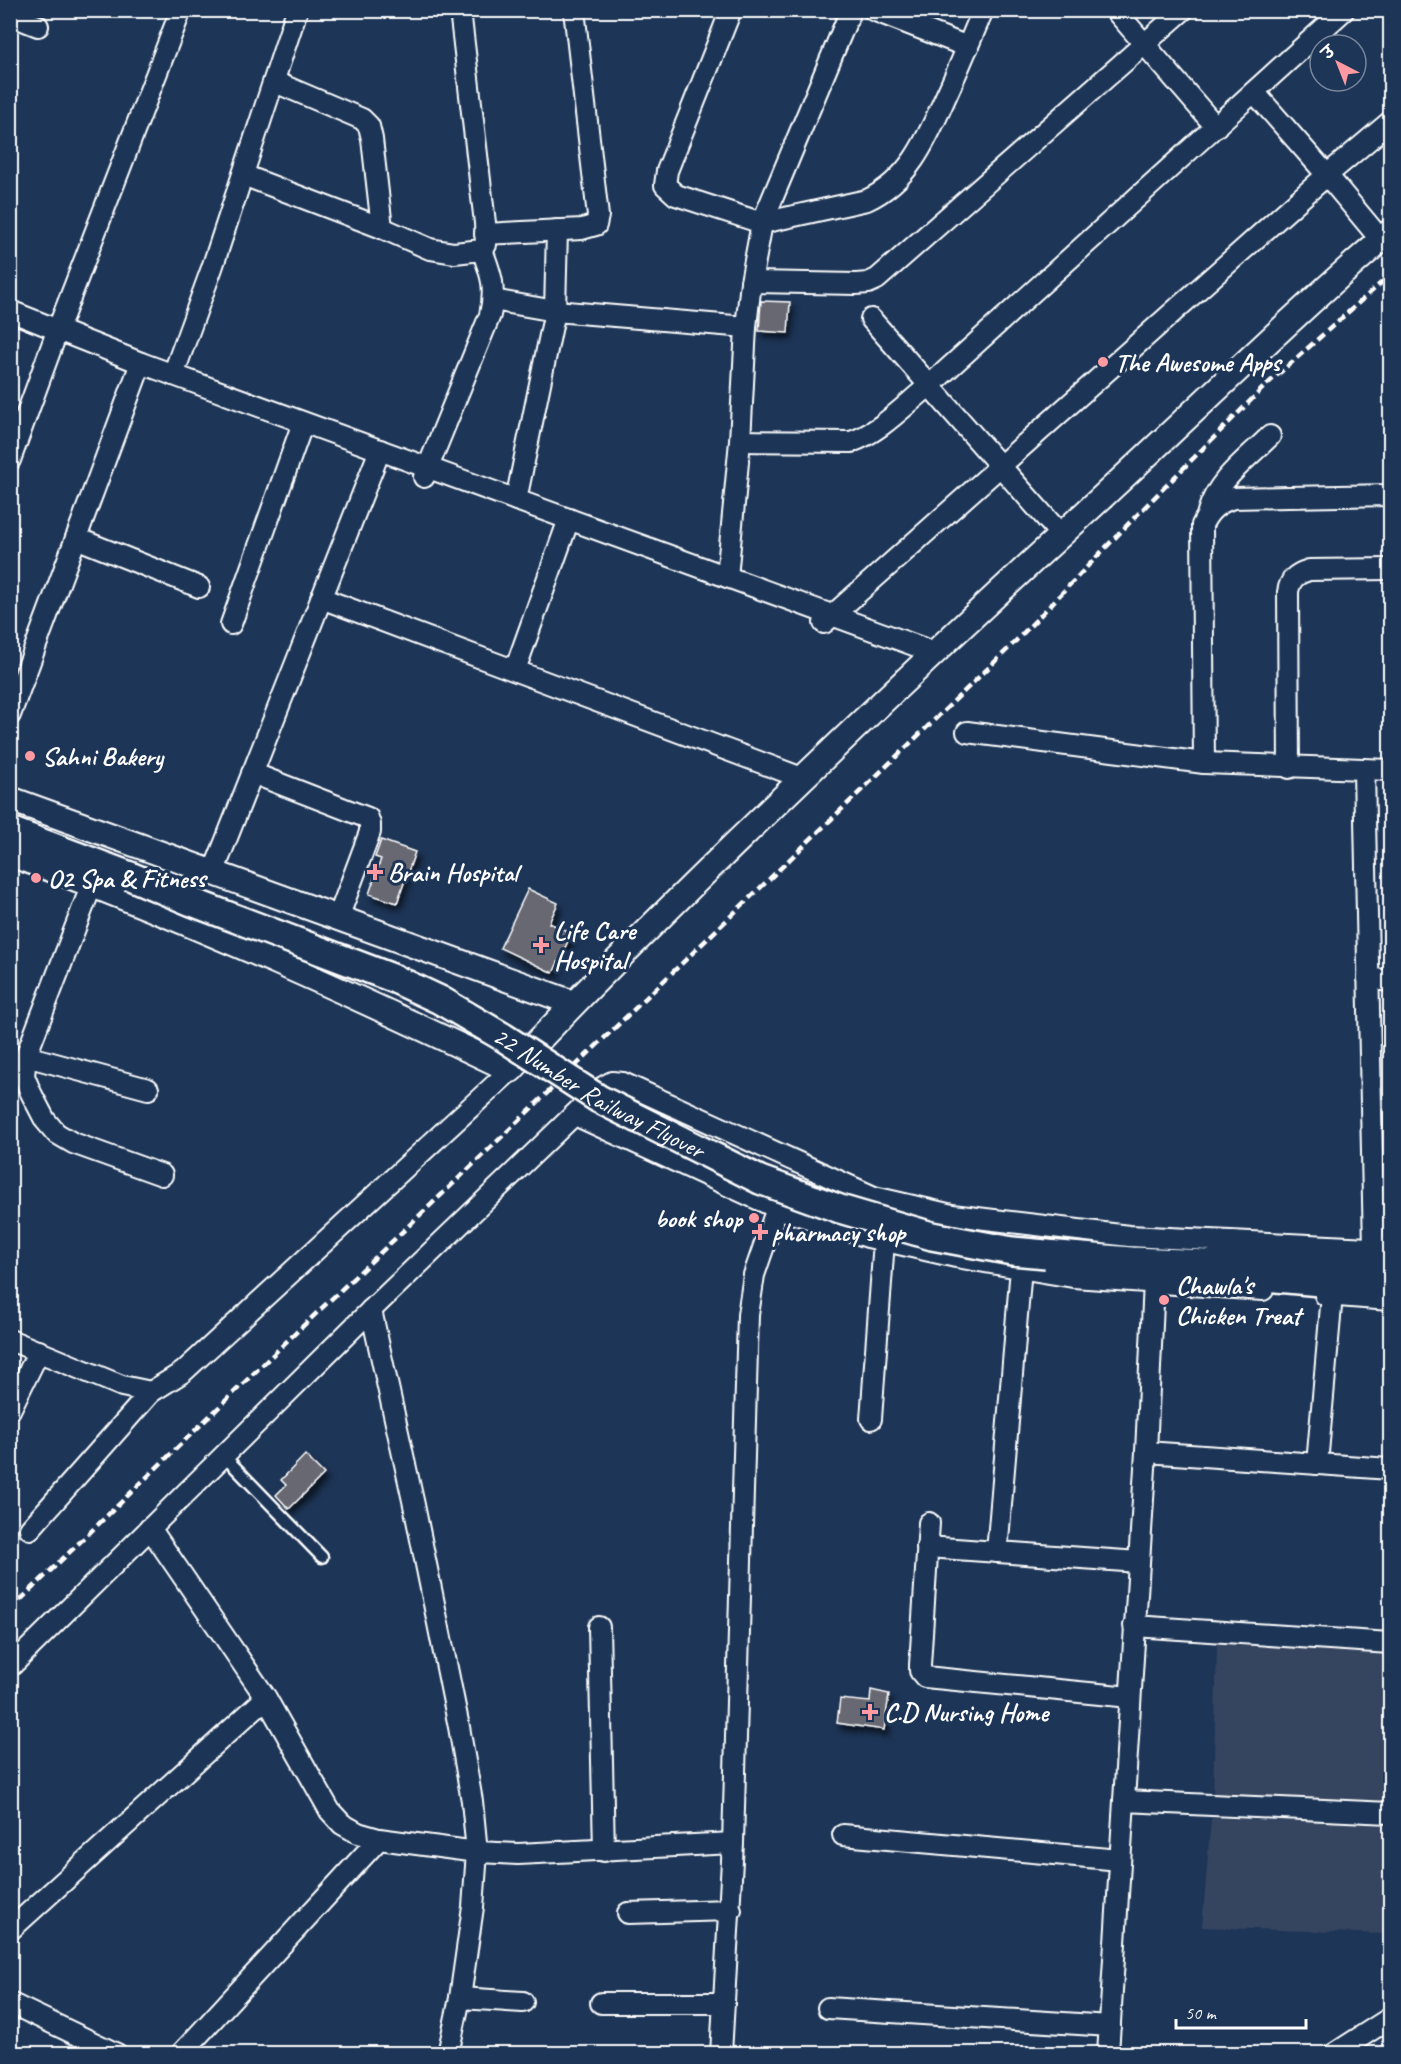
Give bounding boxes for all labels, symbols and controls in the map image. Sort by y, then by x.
north arrow [1308,33,1368,93]
text: उ [1316,41,1340,65]
place label: The Awesome Apps [1115,346,1283,379]
marker: The Awesome Apps [1096,355,1110,369]
place label: Sahni Bakery [42,740,165,773]
marker: Sahni Bakery [23,749,37,763]
place label: Brain Hospital [388,856,523,889]
place label: O2 Spa & Fitness [48,862,208,895]
marker: Brain Hospital [366,863,384,881]
marker: O2 Spa & Fitness [29,871,43,885]
place label: Life Care Hospital [554,914,637,977]
marker: Life Care Hospital [532,936,550,954]
street label: 22 Number Railway Flyover [487,1019,712,1168]
place label: book shop [655,1202,744,1235]
marker: book shop [747,1211,761,1225]
place label: pharmacy shop [772,1216,907,1249]
marker: pharmacy shop [753,1225,767,1239]
place label: Chawla's Chicken Treat [1176,1269,1305,1332]
marker: Chawla's Chicken Treat [1157,1293,1171,1307]
place label: C.D Nursing Home [884,1696,1050,1729]
marker: C.D Nursing Home [861,1703,879,1721]
scale bar [1176,1992,1306,2030]
text: 50 m [1185,2002,1218,2024]

